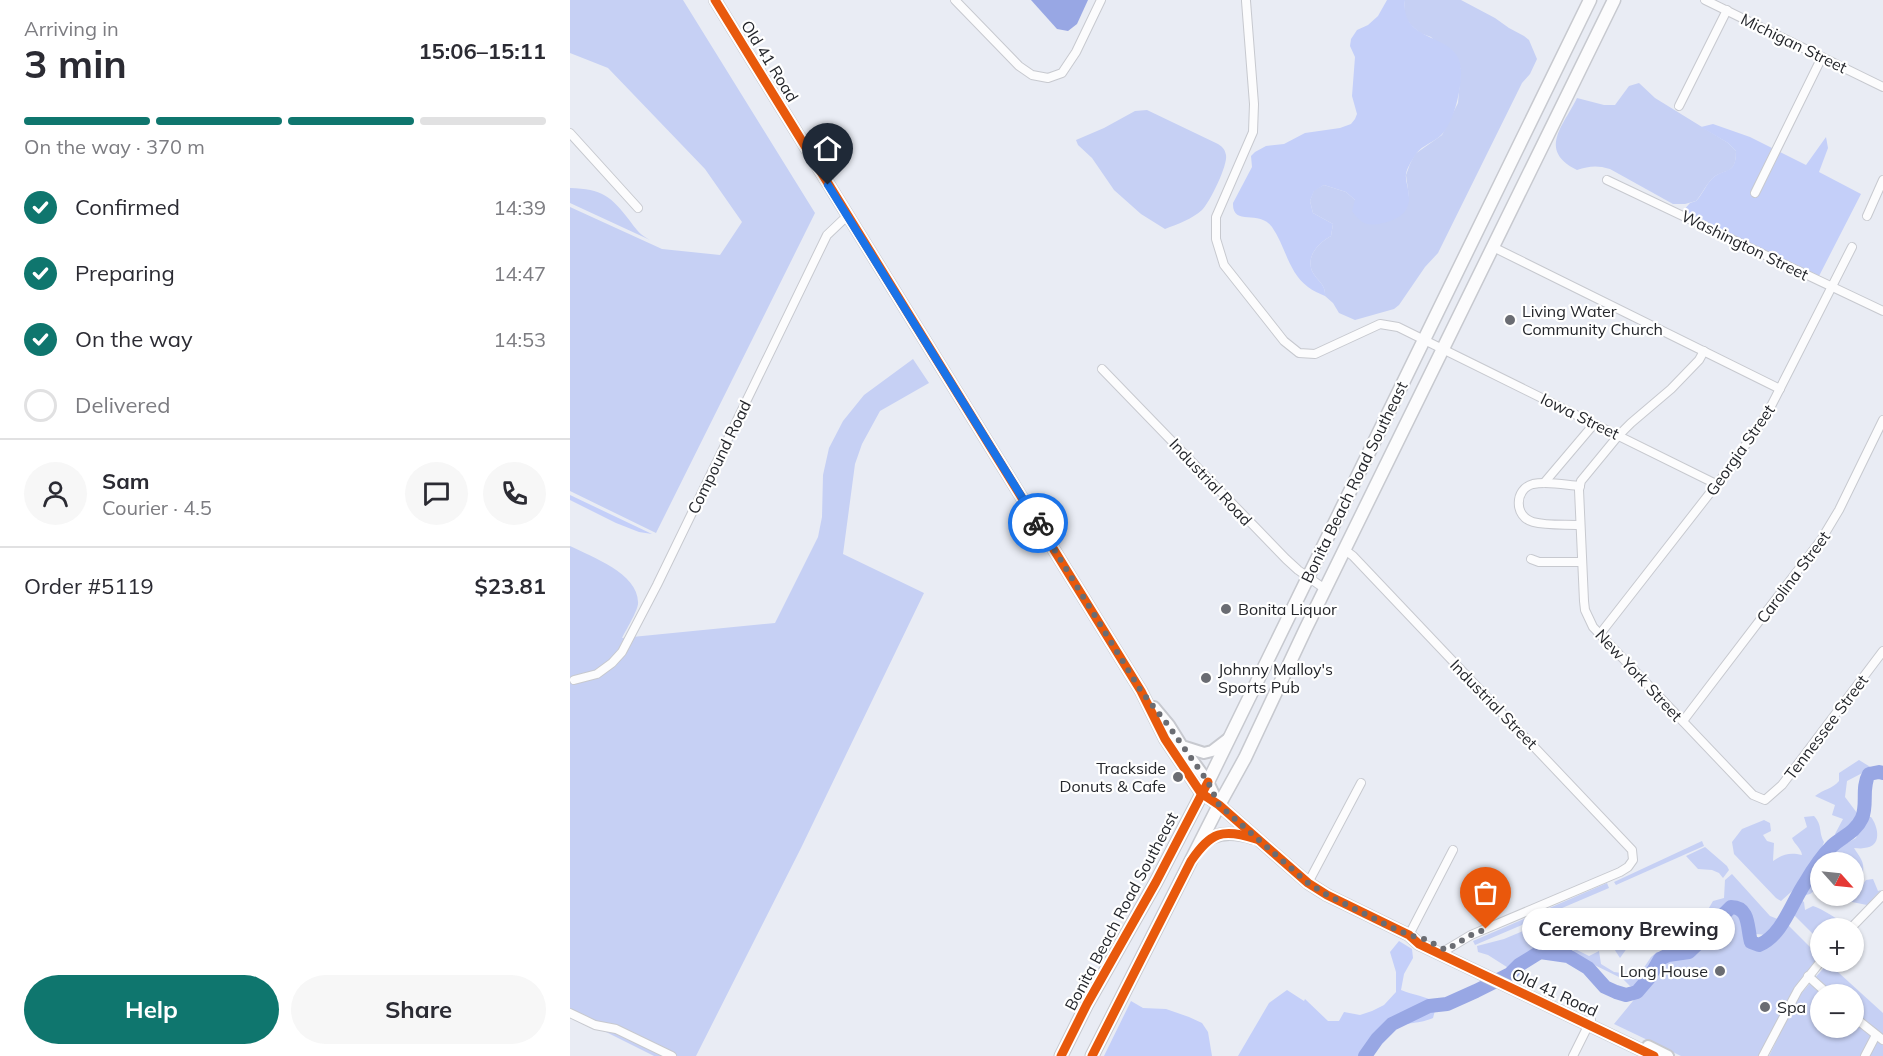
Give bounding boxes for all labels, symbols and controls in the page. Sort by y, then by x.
street label: Michigan Street [1738,9,1851,78]
text: Arriving in [24,16,119,41]
street label: Old 41 Road [737,16,803,106]
text: 15:06–15:11 [418,37,546,65]
text: 3 min [24,39,127,88]
pin [802,123,853,185]
icon: home [811,132,844,165]
text: On the way · 370 m [24,134,205,159]
icon: check [24,191,57,224]
text: Confirmed [75,193,180,221]
text: 14:39 [493,195,546,220]
street label: Washington Street [1678,206,1812,285]
icon: check [24,257,57,290]
text: Preparing [75,259,175,287]
text: 14:47 [493,261,546,286]
place label: Living Water Community Church [1522,301,1663,339]
marker: Living Water Community Church [1503,313,1517,327]
icon: check [24,323,57,356]
text: On the way [75,325,193,353]
text: 14:53 [493,327,546,352]
street label: Bonita Beach Road Southeast [1296,378,1412,586]
street label: Iowa Street [1537,388,1623,444]
text: Delivered [75,391,170,419]
street label: Compound Road [683,397,755,517]
street label: Georgia Street [1701,400,1779,499]
street label: Industrial Road [1165,434,1257,530]
button: person [24,462,87,525]
button: chat [405,462,468,525]
button: phone [483,462,546,525]
text: Sam [102,467,150,495]
courier [1008,493,1068,553]
text: Courier · 4.5 [102,495,212,520]
icon: bike [1022,507,1055,540]
street label: Carolina Street [1752,527,1834,627]
text: Order #5119 [24,572,154,600]
text: $23.81 [475,572,546,600]
place label: Bonita Liquor [1238,599,1337,619]
marker: Bonita Liquor [1219,602,1233,616]
street label: New York Street [1591,625,1687,726]
street label: Industrial Street [1446,655,1542,753]
place label: Johnny Malloy's Sports Pub [1218,659,1333,697]
street label: Tennessee Street [1780,670,1872,783]
marker: Johnny Malloy's Sports Pub [1199,671,1213,685]
place label: Trackside Donuts & Cafe [1060,758,1166,796]
marker: Trackside Donuts & Cafe [1171,770,1185,784]
street label: Bonita Beach Road Southeast [1060,808,1182,1014]
north arrow [1810,852,1864,906]
map controls [1810,852,1864,1038]
pin [1460,867,1511,929]
icon: bag [1469,876,1502,909]
callout: Ceremony Brewing [1522,908,1735,950]
text: Ceremony Brewing [1538,916,1719,941]
button: + [1810,918,1864,972]
place label: Long House [1620,961,1708,981]
street label: Old 41 Road [1509,963,1601,1021]
marker: Long House [1713,964,1727,978]
button: Help [24,975,279,1044]
button: Share [291,975,546,1044]
button: − [1810,984,1864,1038]
place label: Spa [1777,997,1806,1017]
marker: Spa [1758,1000,1772,1014]

